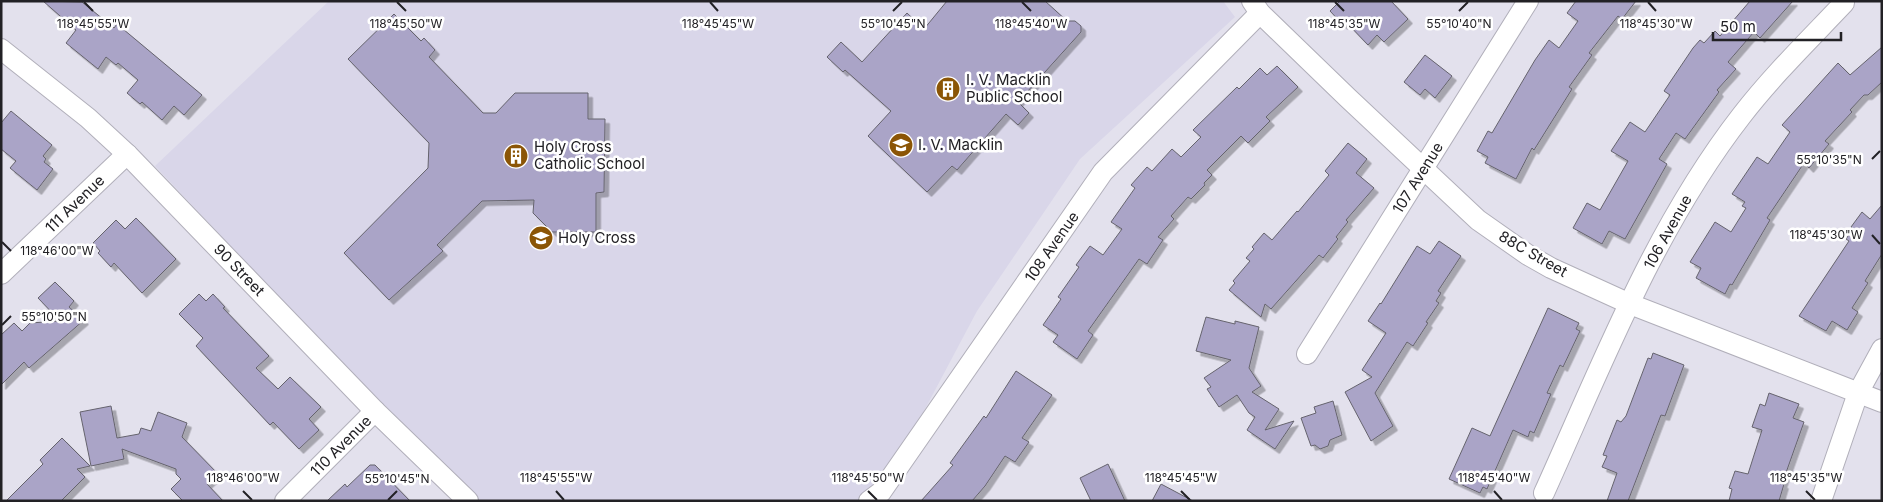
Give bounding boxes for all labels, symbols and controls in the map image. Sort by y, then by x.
scale bar [1713,10,1840,42]
text: 118°45'55"W [57,16,129,31]
text: 118°45'50"W [370,16,443,31]
text: 118°45'45"W [682,16,754,31]
text: 55°10'45"N [860,16,926,31]
text: 118°45'40"W [995,16,1067,31]
text: 118°45'35"W [1308,16,1381,31]
text: 55°10'40"N [1426,16,1492,31]
text: 118°45'30"W [1620,16,1693,31]
text: 50 m [1720,17,1756,36]
place label: I. V. Macklin Public School [966,70,1062,106]
building icon: I. V. Macklin Public School [935,76,961,102]
school or university icon: I. V. Macklin [888,132,914,158]
place label: I. V. Macklin [918,135,1003,154]
place label: Holy Cross Catholic School [534,137,645,173]
street label: 107 Avenue [1388,138,1447,217]
building icon: Holy Cross Catholic School [503,143,529,169]
text: 55°10'35"N [1796,152,1862,167]
street label: 111 Avenue [41,171,108,237]
street label: 106 Avenue [1639,191,1696,272]
street label: 108 Avenue [1020,208,1083,286]
school or university icon: Holy Cross [528,225,554,251]
street label: 88C Street [1496,226,1571,281]
text: 118°45'30"W [1790,227,1863,242]
place label: Holy Cross [558,228,636,247]
street label: 90 Street [210,240,269,300]
text: 118°46'00"W [20,243,94,258]
text: 55°10'50"N [21,309,87,324]
street label: 110 Avenue [306,411,375,480]
text: 118°46'00"W [206,470,280,485]
text: 118°45'55"W [520,470,592,485]
text: 118°45'50"W [832,470,905,485]
text: 118°45'45"W [1145,470,1217,485]
text: 118°45'40"W [1458,470,1530,485]
text: 118°45'35"W [1770,470,1843,485]
text: 55°10'45"N [364,471,430,486]

